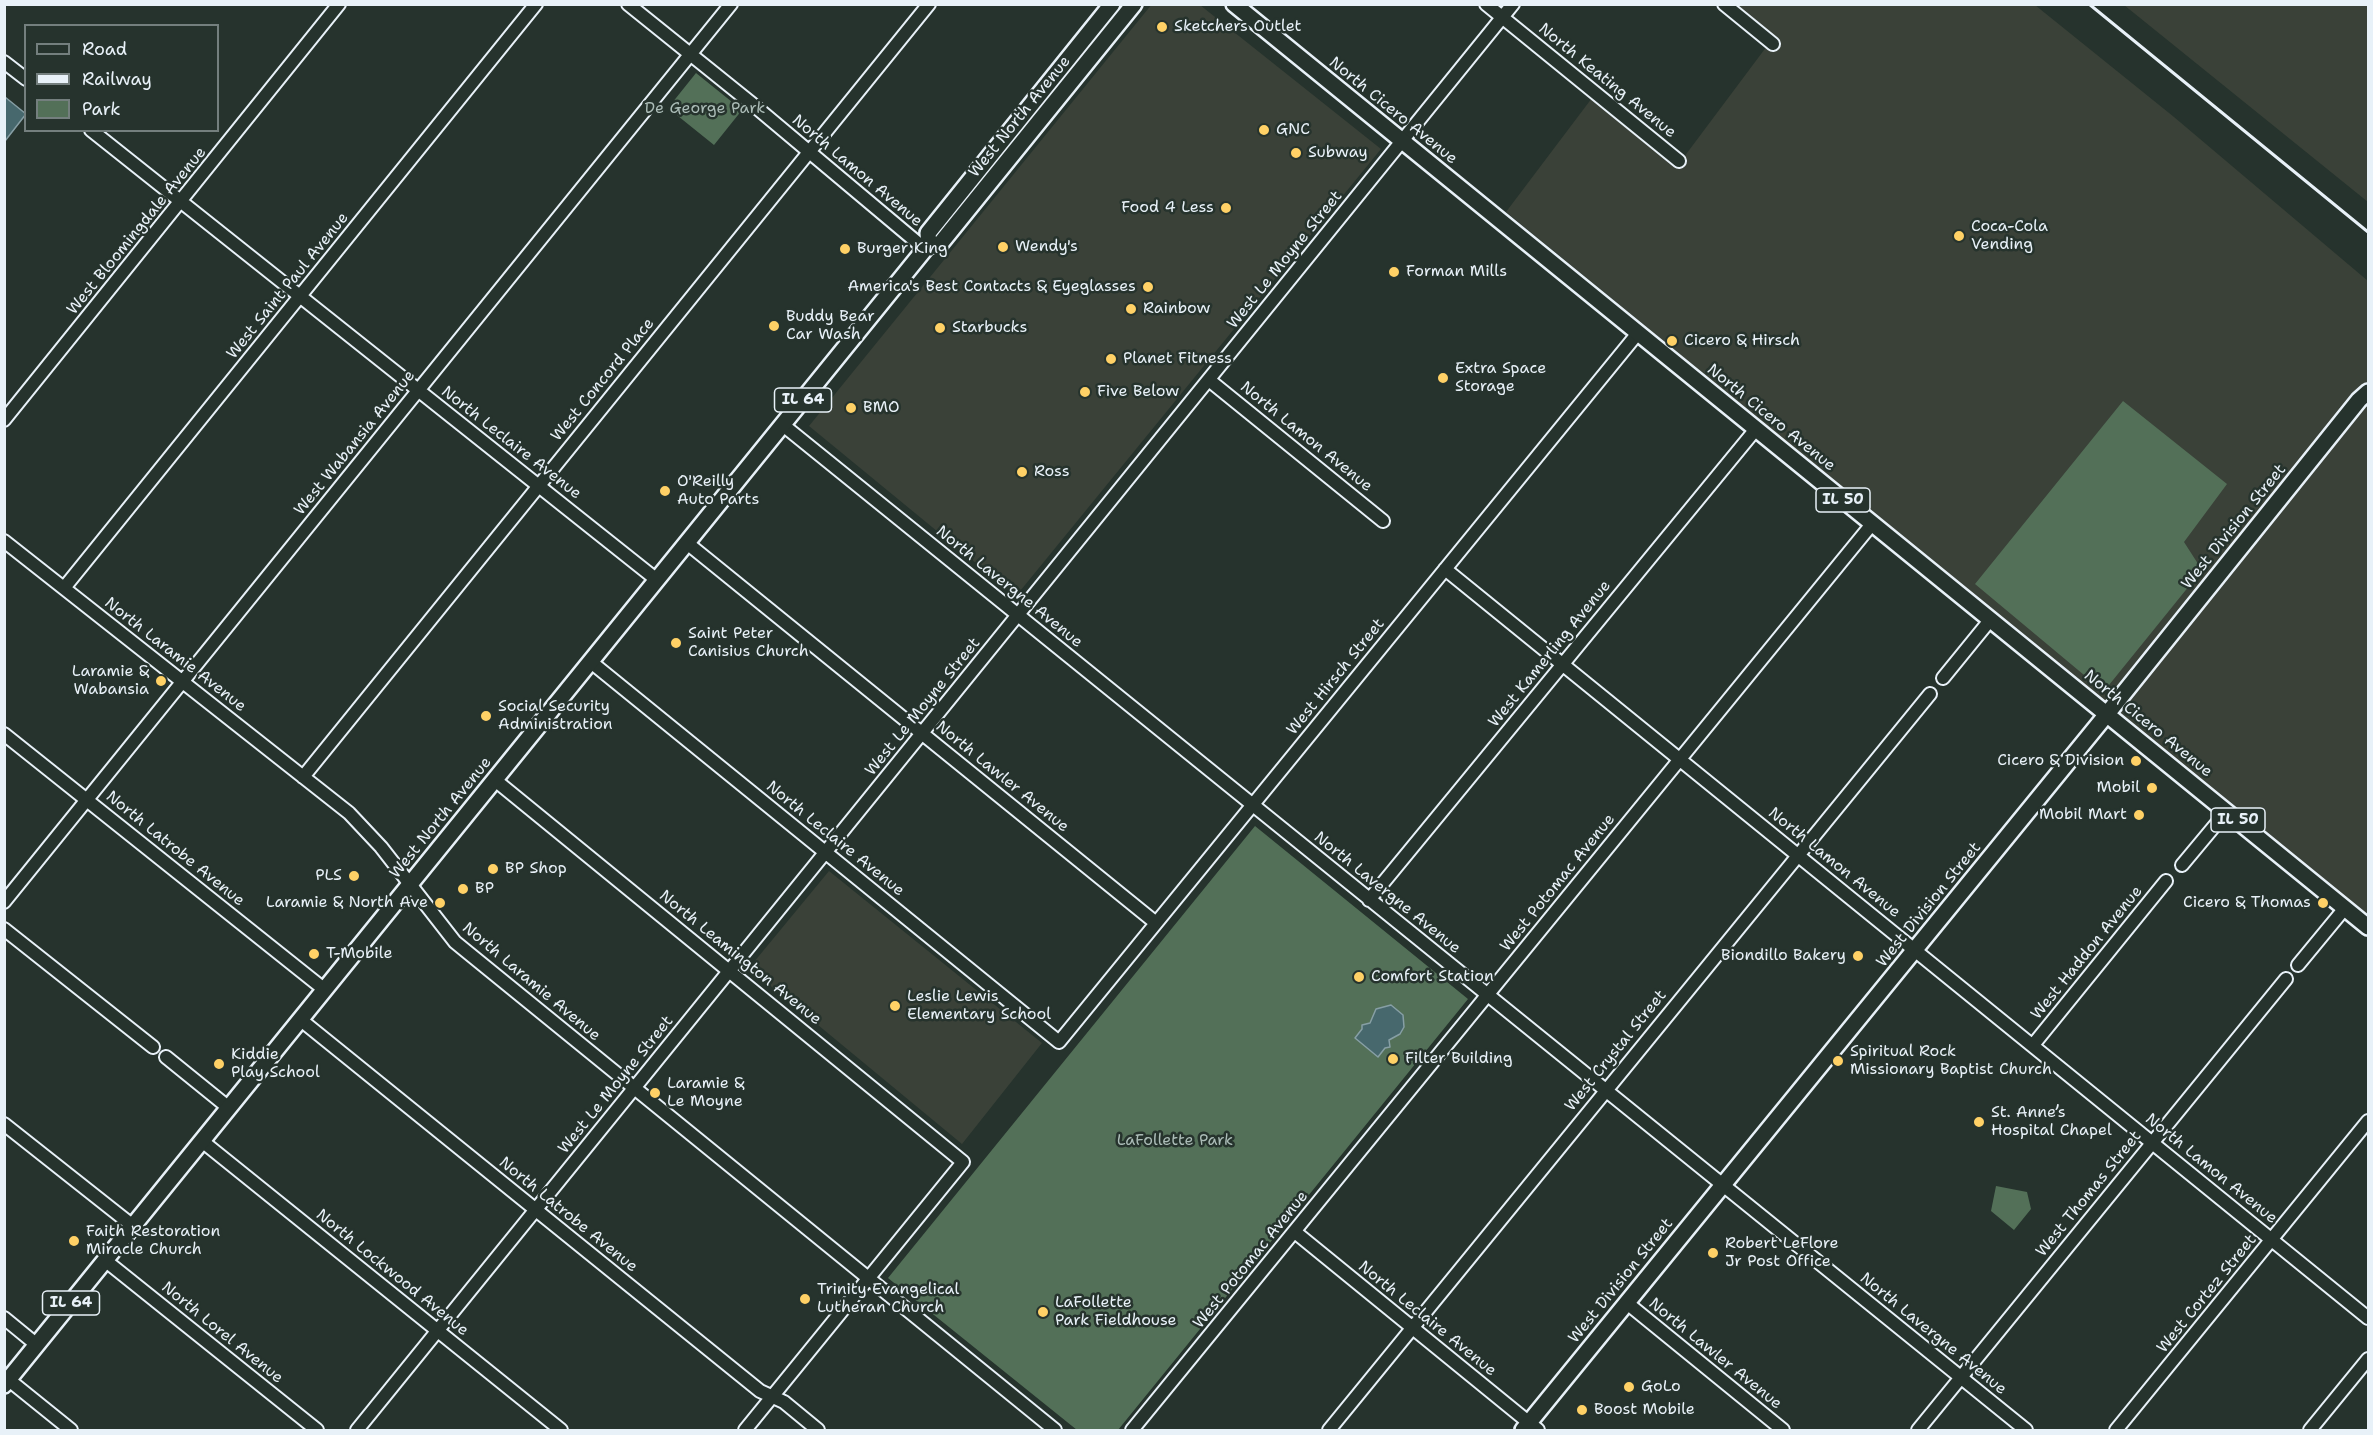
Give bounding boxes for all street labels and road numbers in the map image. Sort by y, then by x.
street label: North Keating Avenue [1534,20,1680,142]
street label: West North Avenue [965,52,1075,182]
street label: North Cicero Avenue [1325,53,1461,169]
street label: North Lamon Avenue [788,111,926,231]
street label: West Bloomingdale Avenue [63,143,211,319]
street label: West Le Moyne Street [1223,187,1347,333]
street label: West Saint Paul Avenue [223,209,353,363]
street label: West Concord Place [547,314,659,446]
street label: North Cicero Avenue [1703,360,1839,476]
street label: West Wabansia Avenue [291,367,419,519]
street label: North Lamon Avenue [1236,378,1376,496]
street label: North Leclaire Avenue [437,382,585,504]
road number: IL 64 [774,388,832,412]
street label: West Division Street [2178,461,2290,593]
road number: IL 50 [1816,488,1870,512]
street label: North Lavergne Avenue [932,522,1086,652]
street label: West Kamerling Avenue [1485,577,1615,731]
street label: North Laramie Avenue [100,594,250,716]
street label: West Hirsch Street [1283,615,1389,739]
street label: West Le Moyne Street [861,634,985,780]
street label: North Cicero Avenue [2080,666,2216,782]
street label: North Lawler Avenue [932,717,1072,837]
street label: West North Avenue [386,753,496,883]
street label: North Leclaire Avenue [762,777,908,901]
street label: North Latrobe Avenue [102,787,248,911]
street label: North Lamon Avenue [1764,804,1904,922]
road number: IL 50 [2211,808,2265,832]
street label: West Potomac Avenue [1497,810,1619,956]
street label: North Lavergne Avenue [1310,828,1464,958]
street label: West Division Street [1873,839,1985,971]
street label: West Haddon Avenue [2027,882,2147,1024]
street label: North Leamington Avenue [655,887,825,1029]
street label: North Laramie Avenue [458,919,604,1045]
street label: West Crystal Street [1561,986,1671,1116]
street label: West Le Moyne Street [554,1012,678,1158]
street label: North Lamon Avenue [2141,1110,2281,1228]
street label: West Thomas Street [2032,1127,2146,1261]
street label: North Latrobe Avenue [495,1153,641,1277]
street label: West Potomac Avenue [1190,1187,1312,1333]
street label: North Lockwood Avenue [312,1206,472,1340]
street label: West Division Street [1565,1215,1677,1347]
street label: West Cortez Street [2153,1231,2261,1357]
street label: North Leclaire Avenue [1354,1257,1500,1381]
street label: North Lavergne Avenue [1856,1269,2010,1399]
street label: North Lorel Avenue [157,1278,287,1388]
road number: IL 64 [42,1291,100,1315]
street label: North Lawler Avenue [1645,1294,1785,1414]

